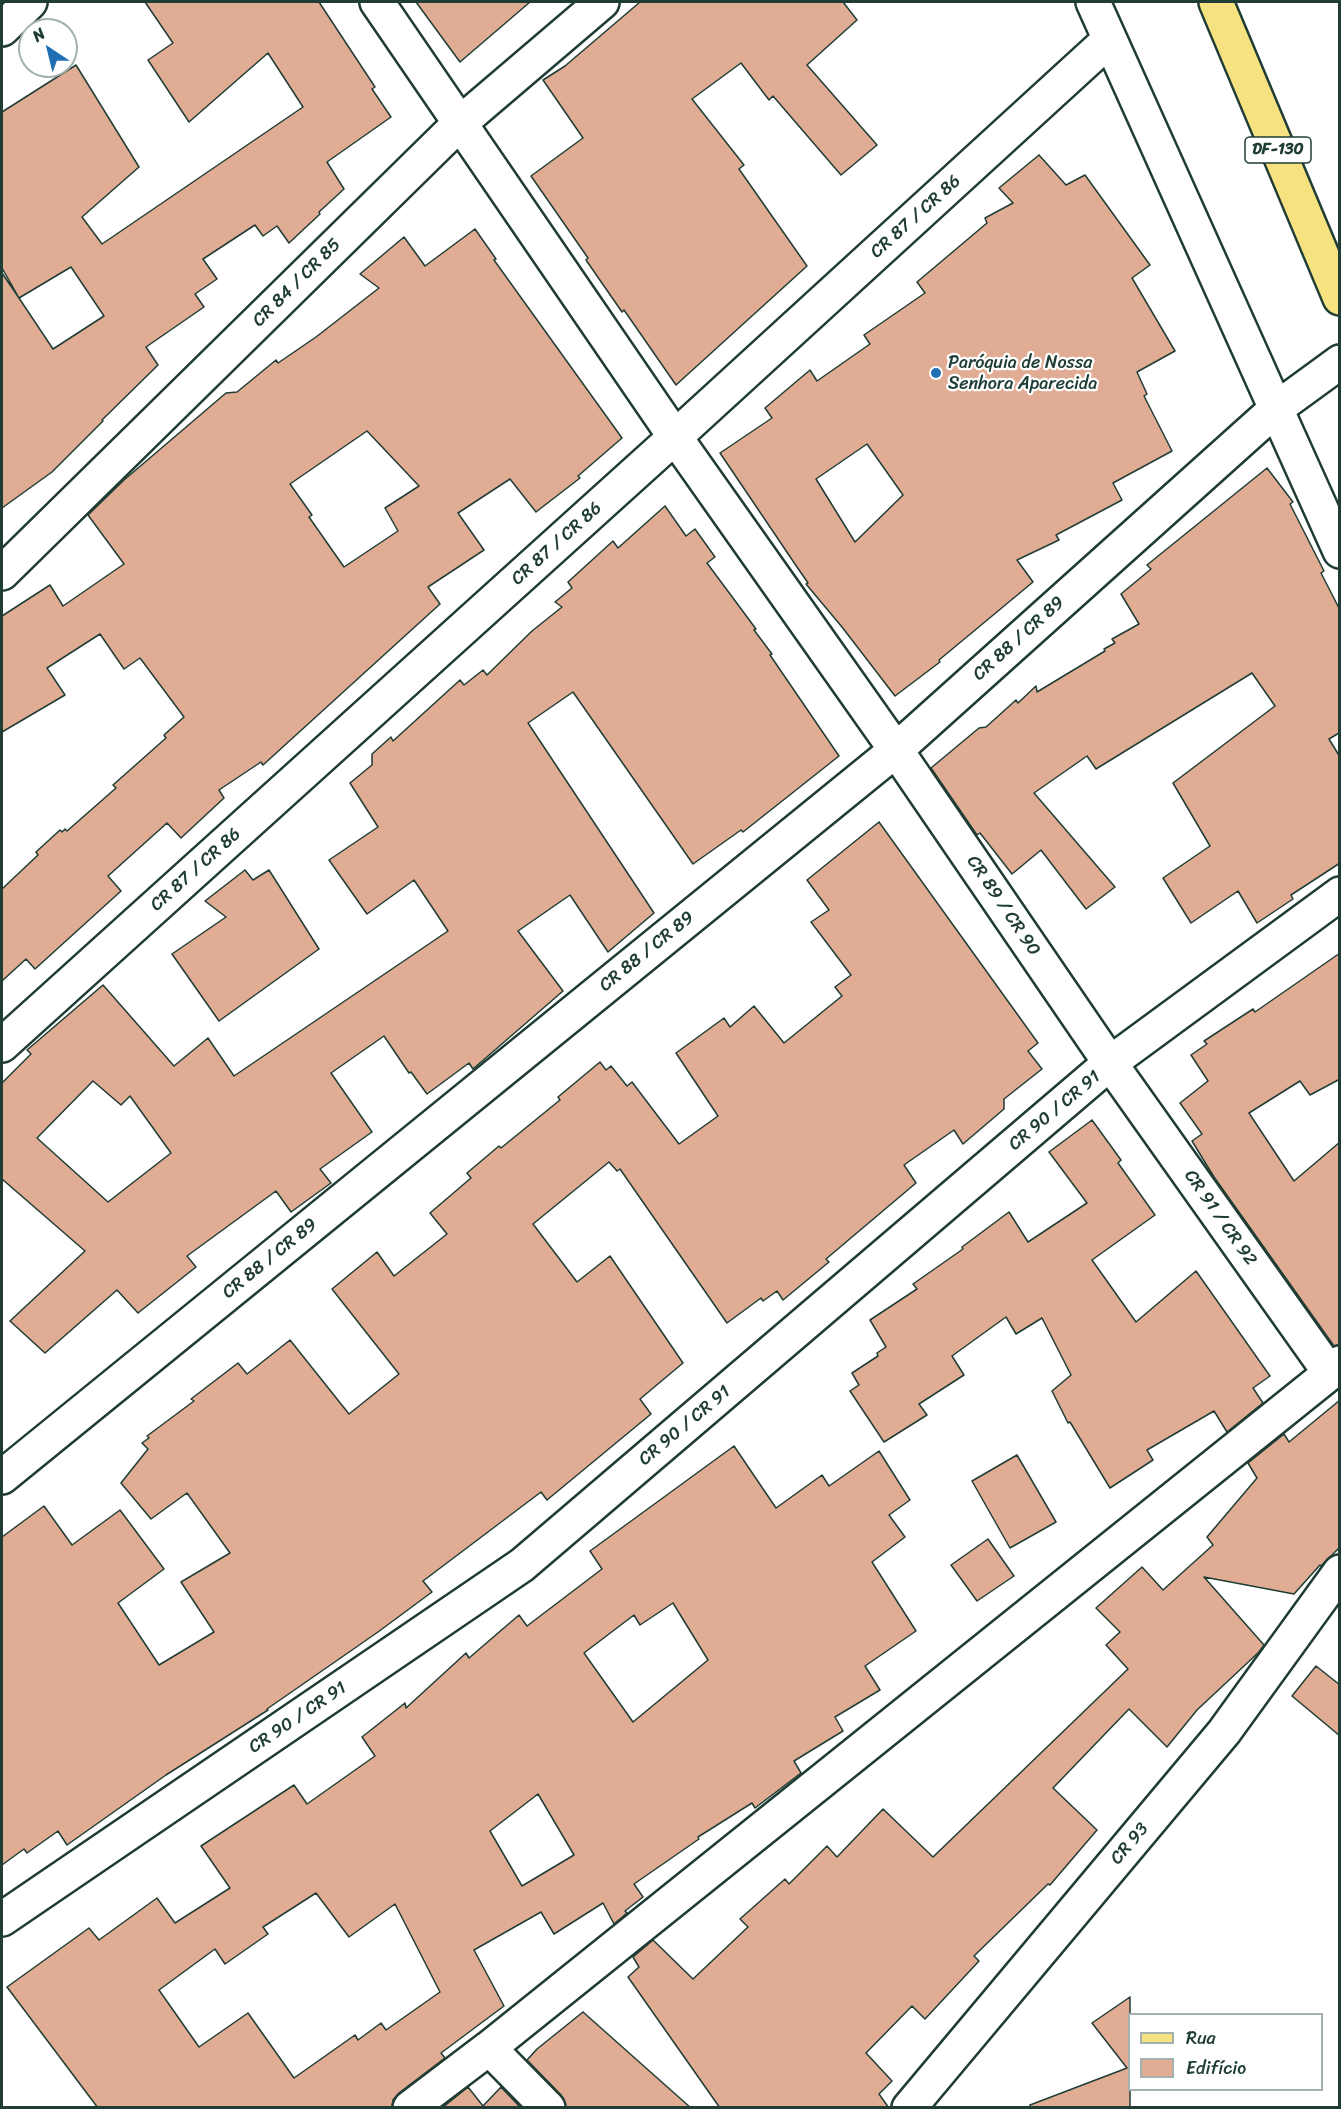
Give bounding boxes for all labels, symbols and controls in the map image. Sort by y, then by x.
north arrow [18,18,78,78]
text: N [26,19,51,50]
road number: DF-130 [1245,137,1311,163]
street label: CR 87 / CR 86 [866,171,966,263]
street label: CR 84 / CR 85 [248,234,346,332]
place label: Paróquia de Nossa Senhora Aparecida [948,352,1097,394]
marker: Paróquia de Nossa Senhora Aparecida [929,366,943,380]
street label: CR 87 / CR 86 [507,498,607,590]
street label: CR 88 / CR 89 [969,592,1069,686]
street label: CR 87 / CR 86 [146,824,246,916]
street label: CR 89 / CR 90 [962,852,1044,960]
street label: CR 88 / CR 89 [595,907,699,997]
street label: CR 90 / CR 91 [1005,1066,1105,1156]
street label: CR 91 / CR 92 [1179,1166,1261,1270]
street label: CR 88 / CR 89 [218,1214,322,1304]
street label: CR 90 / CR 91 [635,1381,735,1471]
street label: CR 90 / CR 91 [245,1677,351,1759]
street label: CR 93 [1106,1819,1154,1869]
legend [1128,2013,1323,2091]
text: Rua [1186,2022,1216,2054]
text: Edifício [1186,2052,1246,2084]

